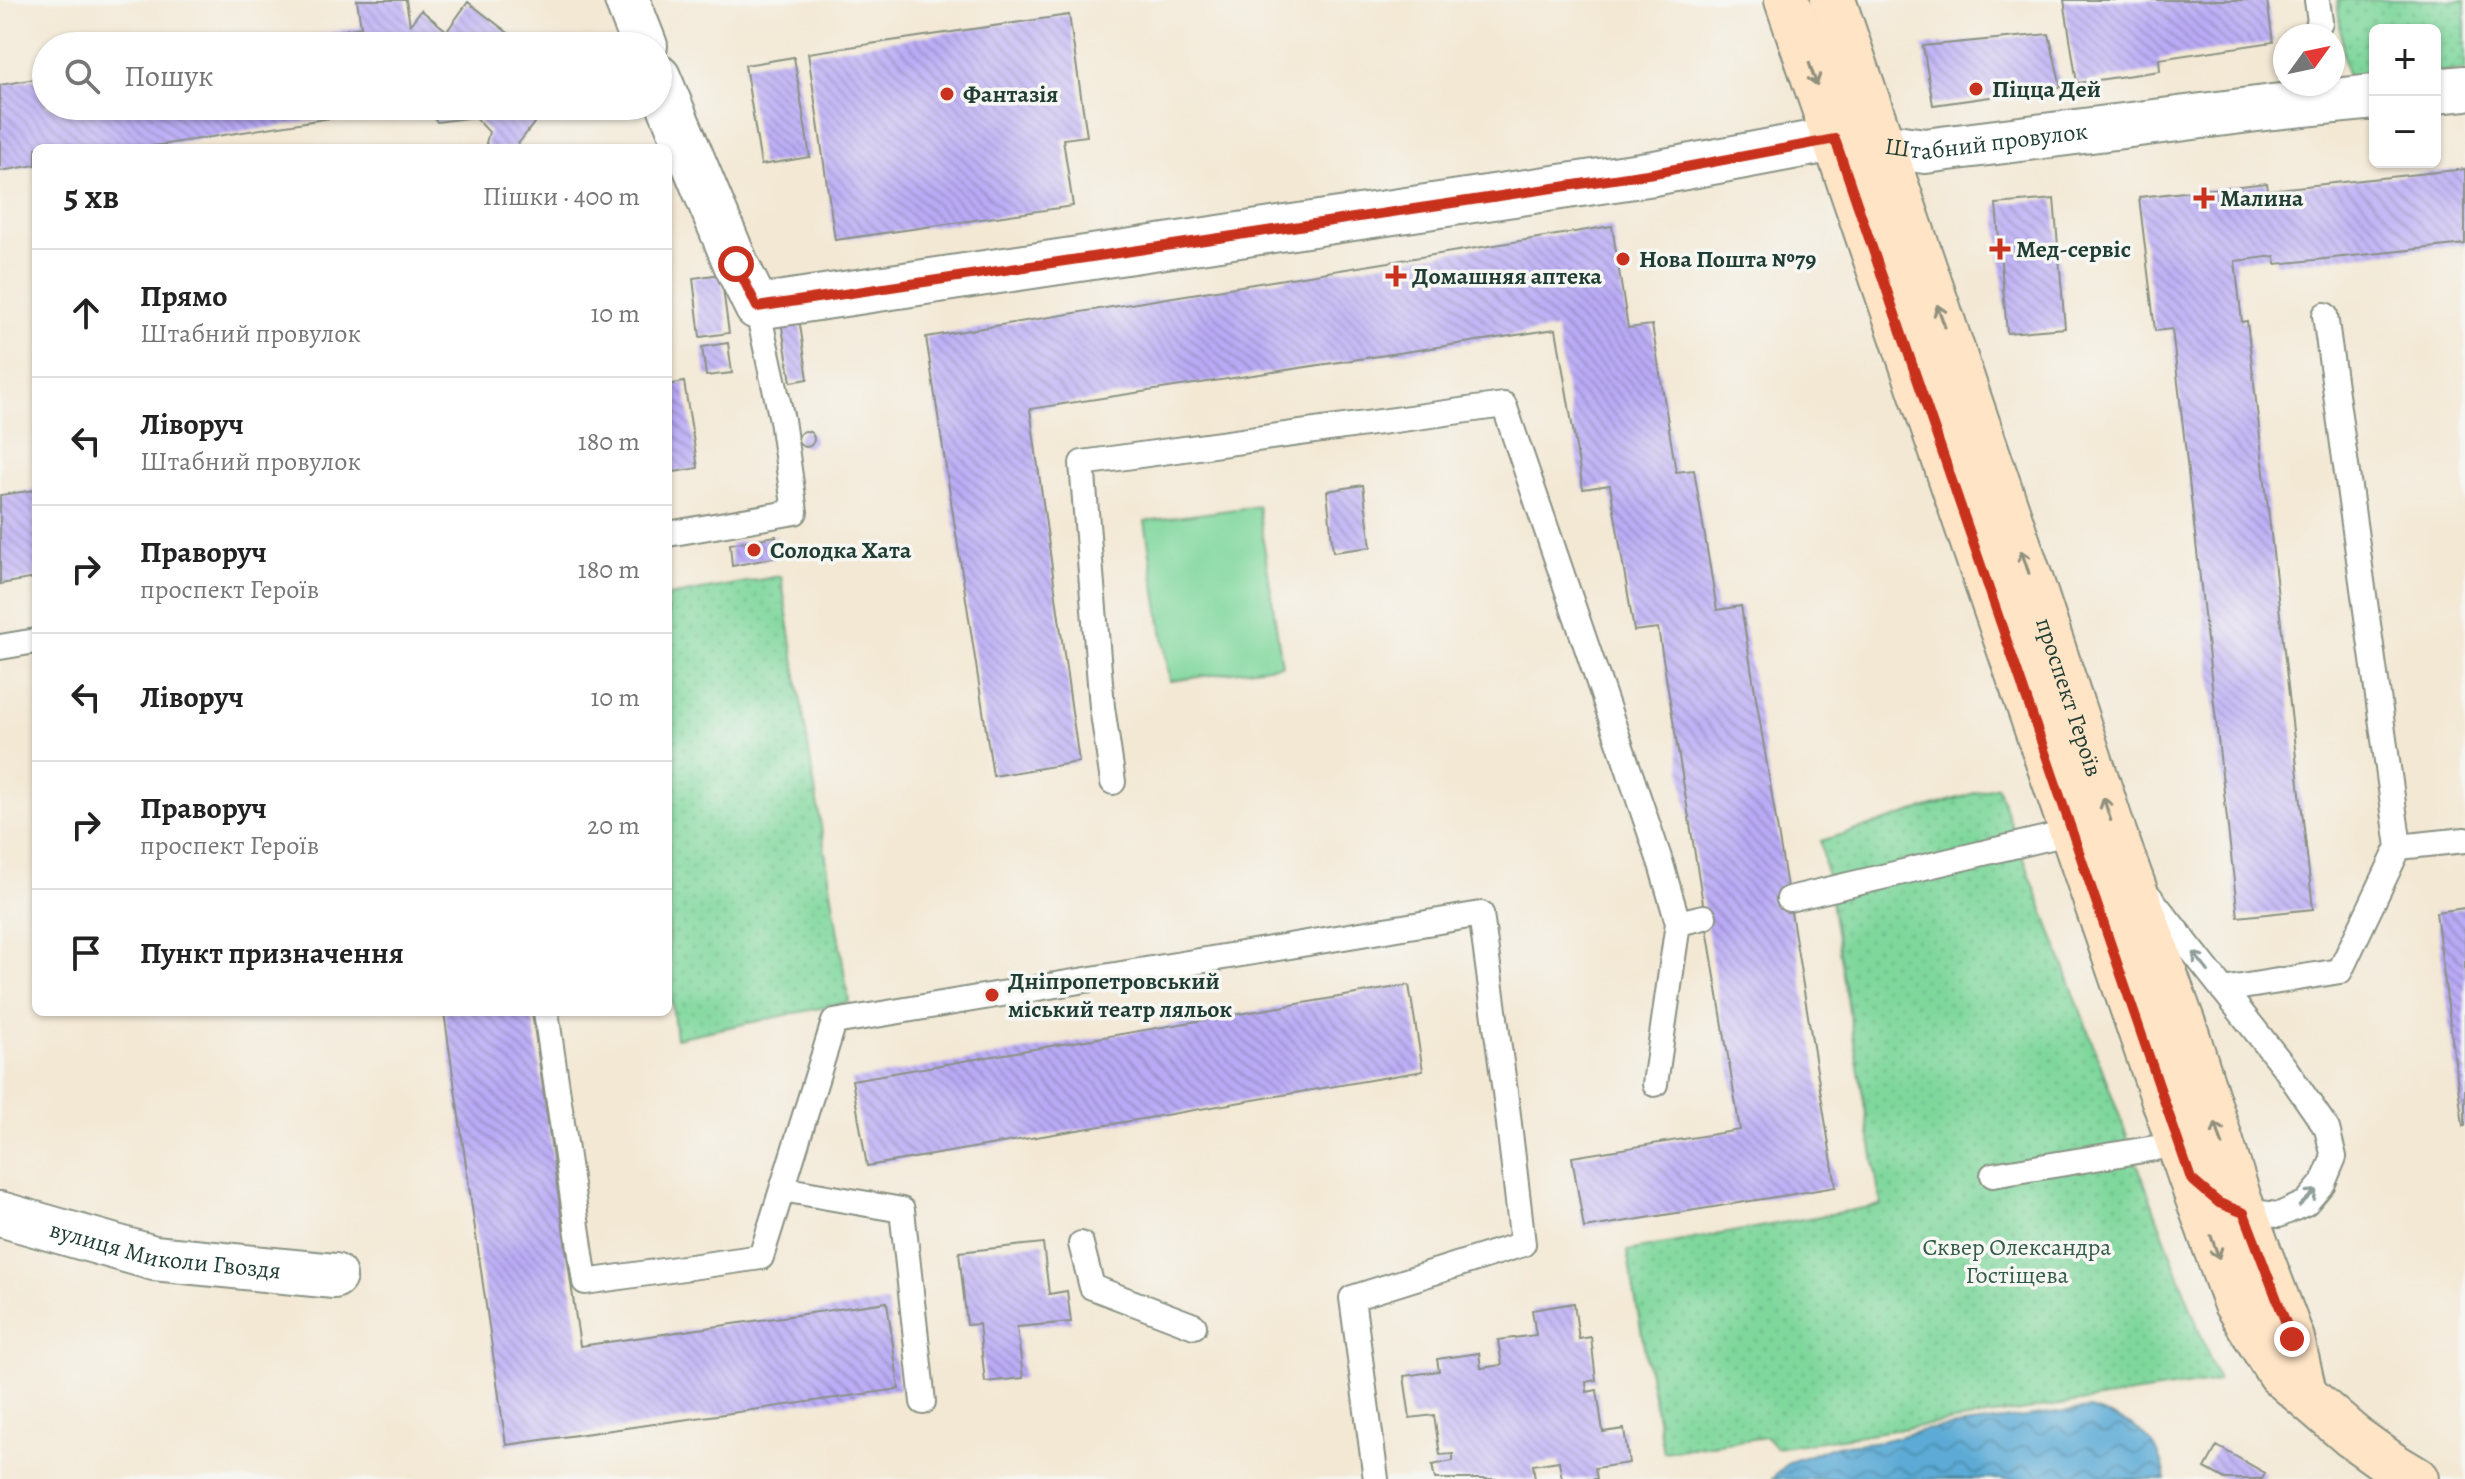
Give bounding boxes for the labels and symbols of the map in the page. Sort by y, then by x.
north arrow [2273,24,2345,96]
one-way arrow [1806,61,1821,86]
place label: Піцца Дей [1992,73,2101,105]
place label: Фантазія [963,78,1058,110]
marker: Піцца Дей [1967,80,1985,98]
marker: Фантазія [938,85,956,103]
street label: Штабний провулок [1883,115,2089,167]
place label: Малина [2220,182,2304,214]
marker: Малина [2195,189,2213,207]
place label: Мед-сервіс [2016,233,2131,265]
marker: Мед-сервіс [1991,240,2009,258]
place label: Нова Пошта №79 [1639,243,1816,275]
route start [718,246,754,282]
marker: Нова Пошта №79 [1614,250,1632,268]
place label: Домашняя аптека [1412,260,1603,292]
marker: Домашняя аптека [1387,267,1405,285]
one-way arrow [1932,304,1947,329]
place label: Солодка Хата [770,534,912,566]
marker: Солодка Хата [745,541,763,559]
one-way arrow [2016,550,2031,575]
street label: проспект Героїв [2028,614,2110,781]
one-way arrow [2098,797,2113,822]
one-way arrow [2192,952,2209,973]
place label: Дніпропетровський міський театр ляльок [1008,965,1232,1025]
marker: Дніпропетровський міський театр ляльок [983,986,1001,1004]
one-way arrow [2210,1122,2225,1147]
one-way arrow [2298,1189,2318,1207]
street label: вулиця Миколи Гвоздя [46,1213,282,1287]
park label: Сквер Олександра Гостіщева [1923,1231,2111,1291]
one-way arrow [2209,1234,2223,1258]
route end [2274,1321,2310,1357]

